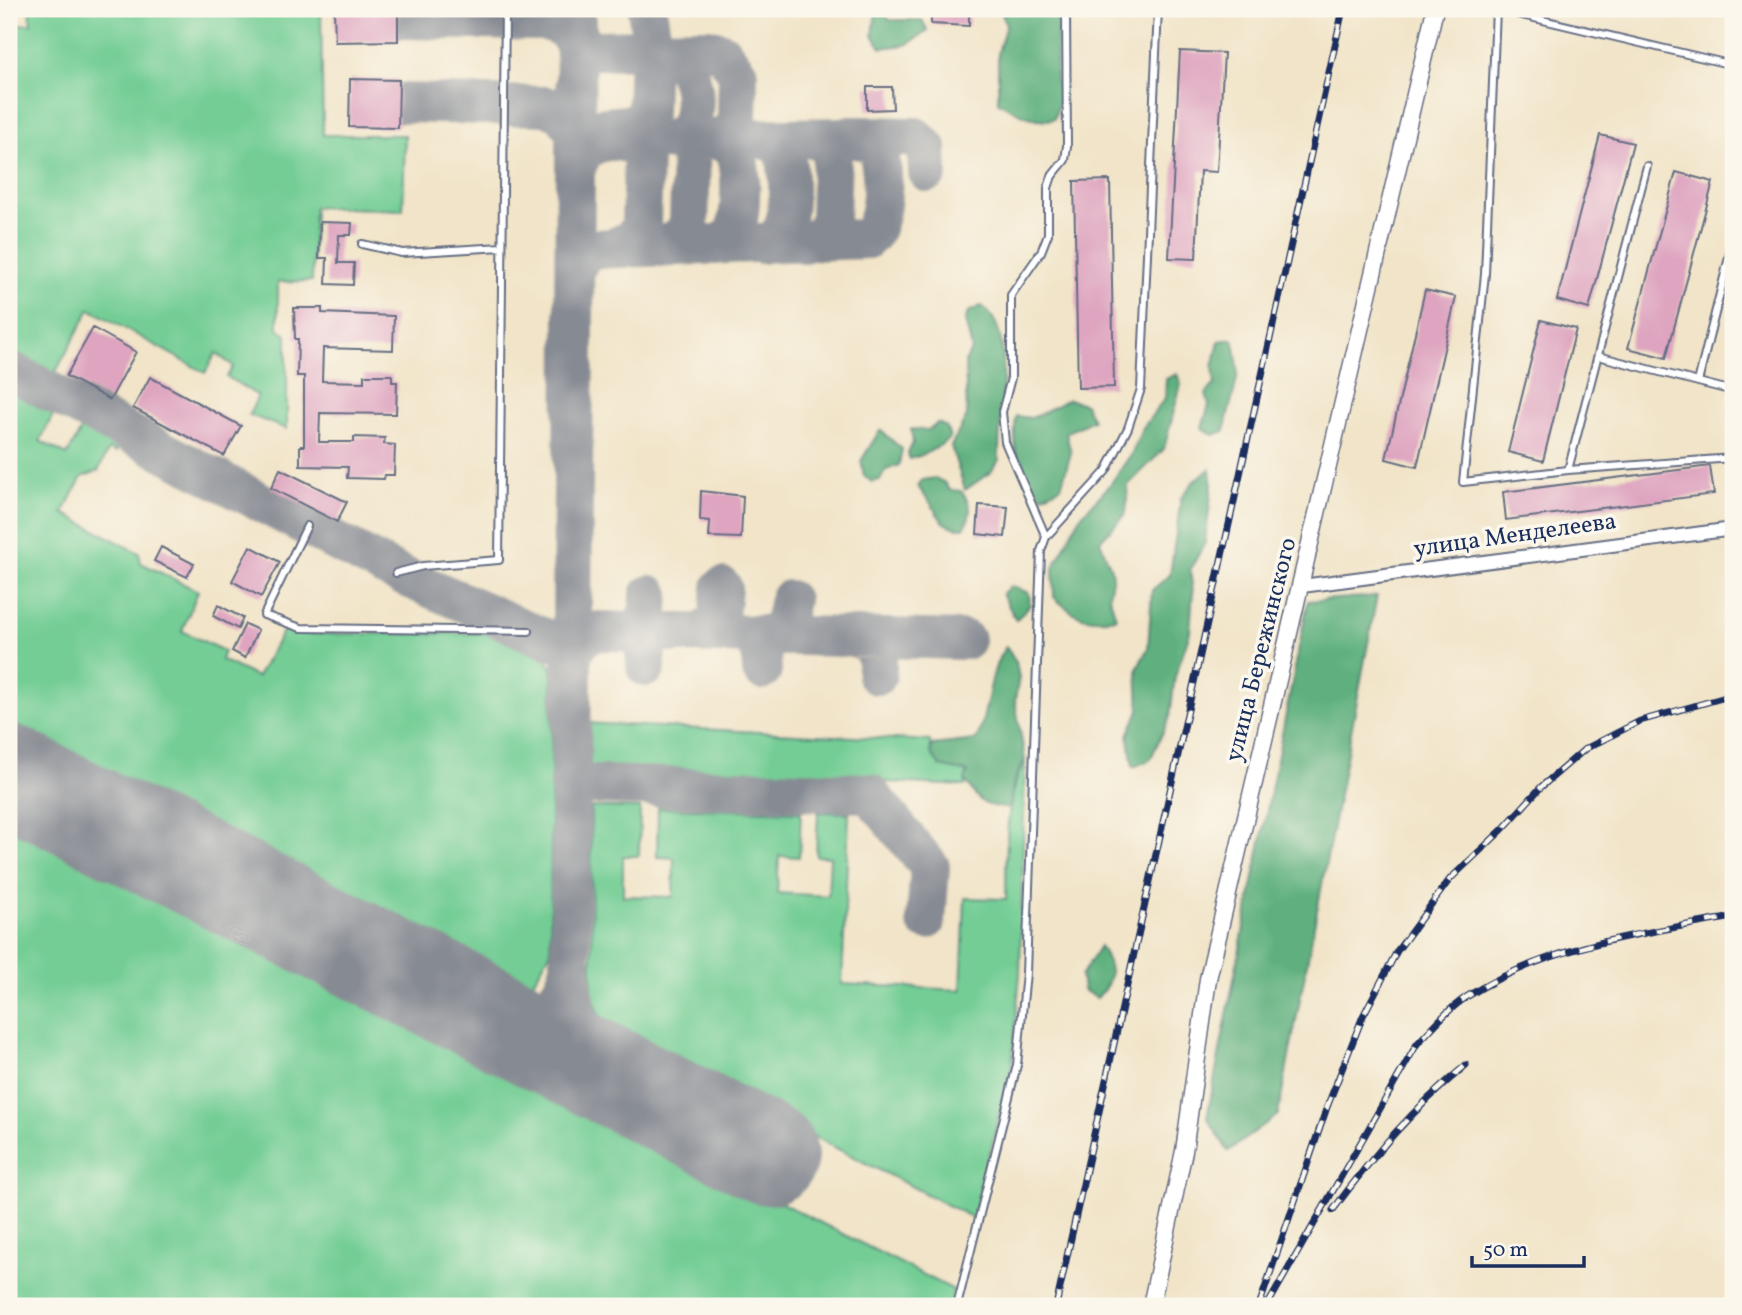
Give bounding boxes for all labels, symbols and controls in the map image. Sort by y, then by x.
street label: улица Менделеева [1411,505,1619,567]
street label: улица Бережинского [1218,534,1306,766]
scale bar [1472,1224,1584,1268]
text: 50 m [1483,1236,1528,1265]

